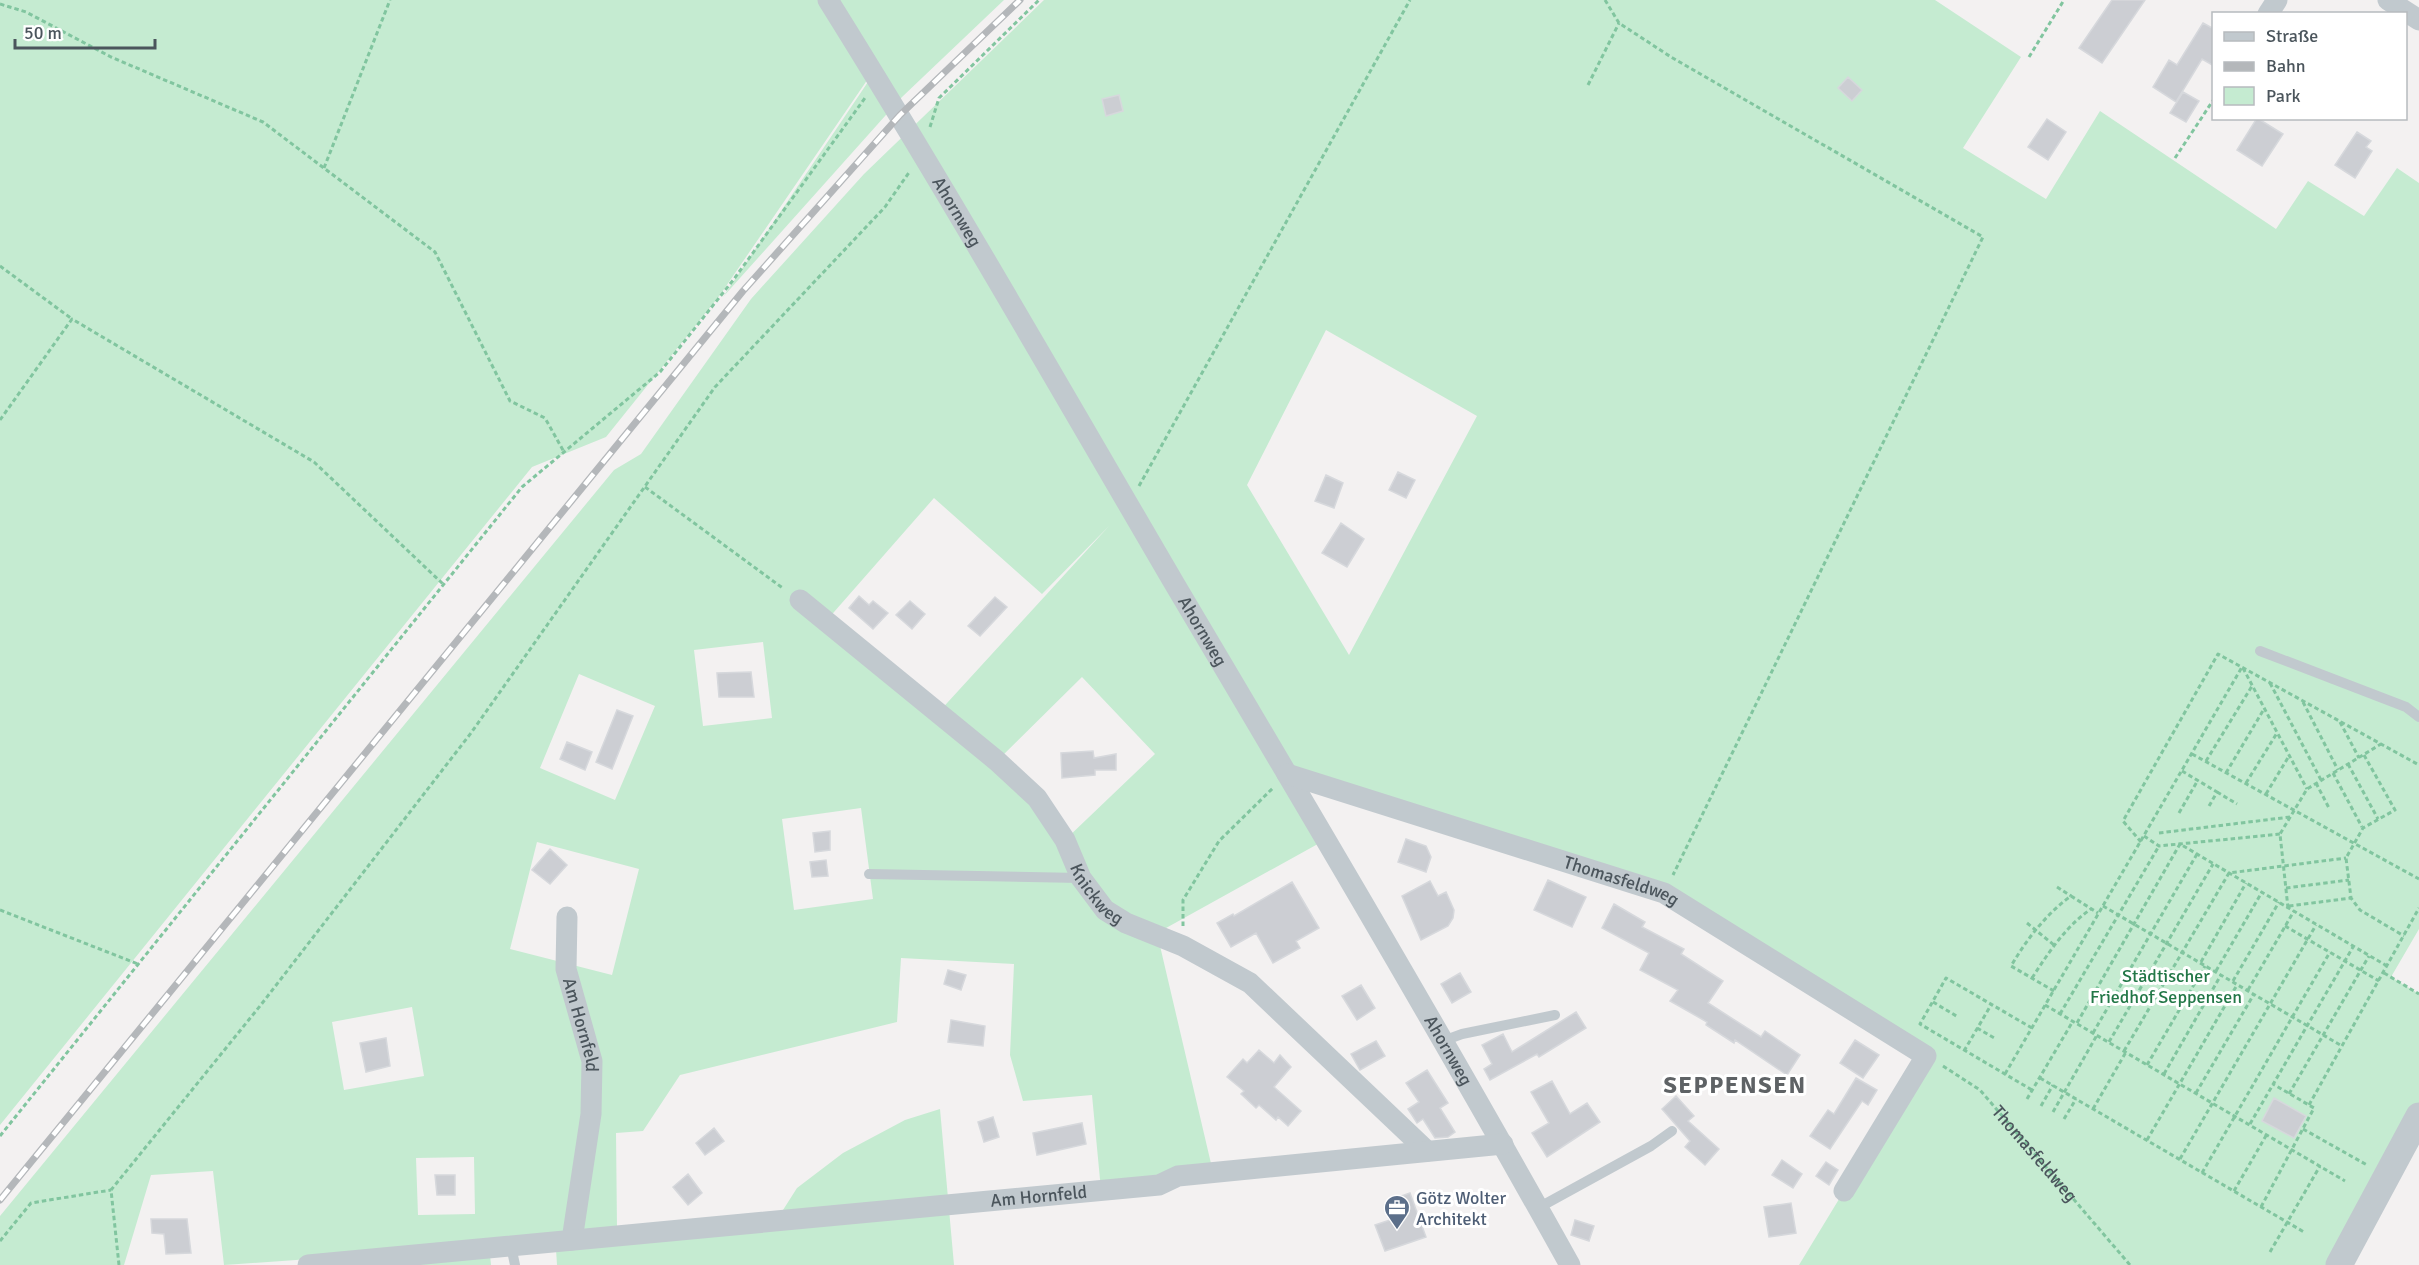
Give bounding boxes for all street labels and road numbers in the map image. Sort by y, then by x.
street label: Ahornweg [928,173,986,251]
street label: Ahornweg [1173,592,1232,670]
street label: Thomasfeldweg [1561,851,1683,911]
street label: Knickweg [1065,860,1127,930]
street label: Am Hornfeld [558,975,603,1072]
street label: Ahornweg [1419,1011,1477,1090]
street label: Thomasfeldweg [1987,1101,2082,1207]
street label: Am Hornfeld [989,1181,1088,1212]

